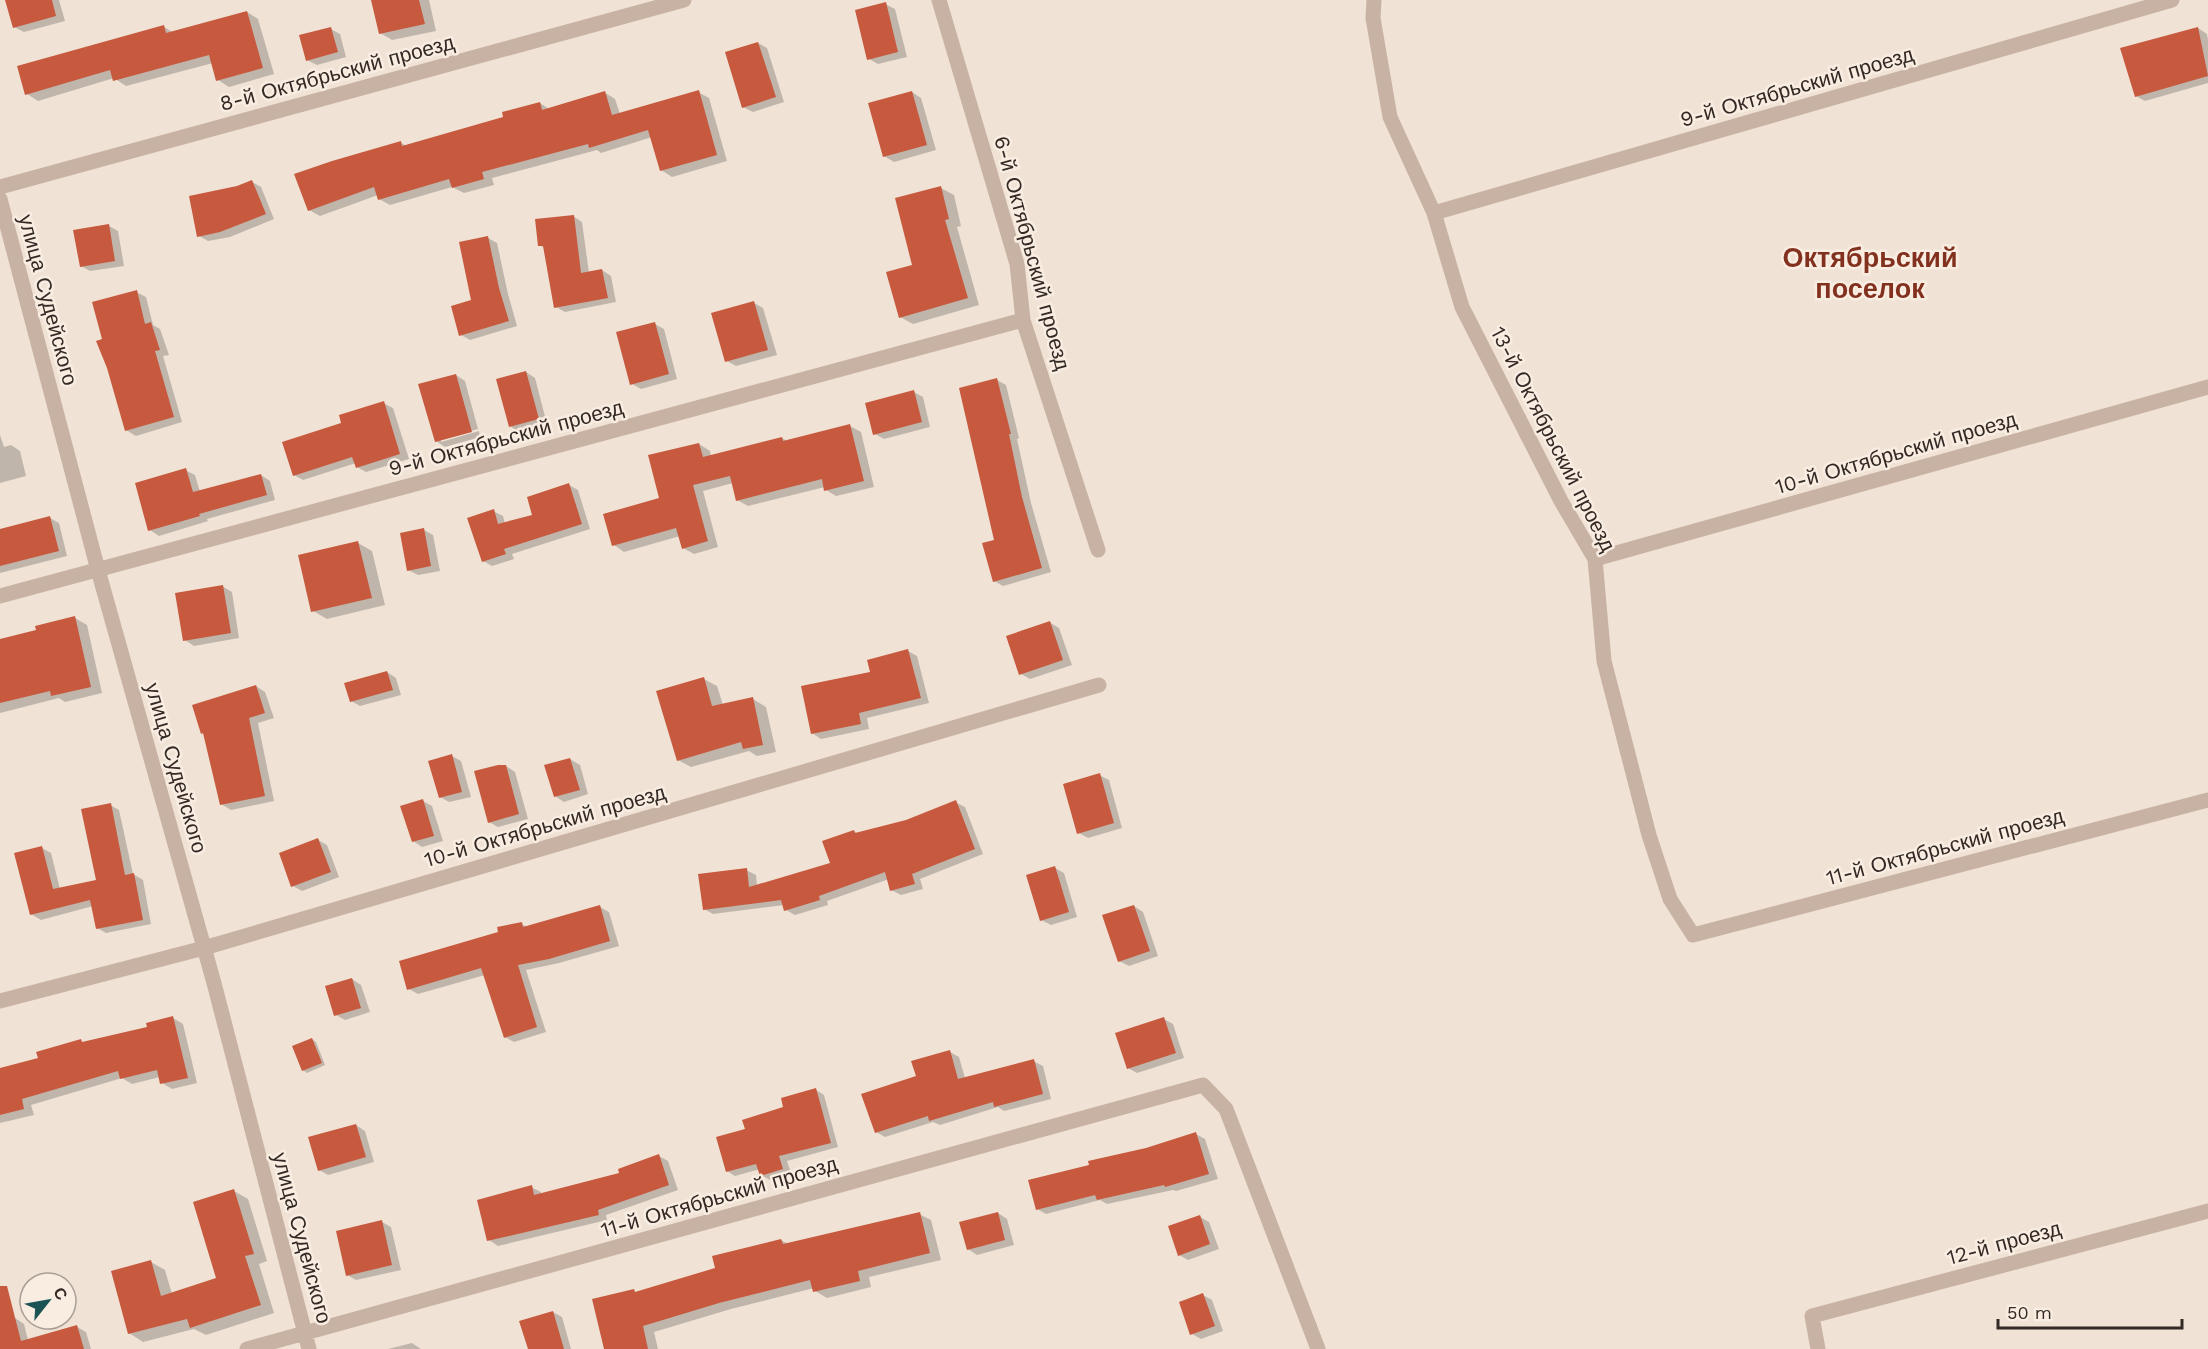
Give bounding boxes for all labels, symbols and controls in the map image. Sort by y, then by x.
street label: 8-й Октябрьский проезд [217,29,457,116]
street label: 9-й Октябрьский проезд [1677,41,1916,132]
street label: 6-й Октябрьский проезд [989,133,1076,373]
street label: улица Судейского [14,212,83,388]
district label: Октябрьский поселок [1783,242,1958,305]
street label: 13-й Октябрьский проезд [1486,322,1621,555]
street label: 9-й Октябрьский проезд [386,394,626,481]
street label: 10-й Октябрьский проезд [1772,406,2019,499]
street label: улица Судейского [140,680,213,856]
street label: 10-й Октябрьский проезд [421,779,668,872]
street label: 11-й Октябрьский проезд [1823,803,2066,890]
street label: улица Судейского [268,1150,337,1326]
street label: 11-й Октябрьский проезд [598,1151,840,1242]
street label: 12-й проезд [1944,1215,2064,1270]
north arrow [18,1271,78,1331]
text: С [49,1284,72,1304]
scale bar [1998,1292,2182,1330]
text: 50 m [2007,1302,2052,1323]

